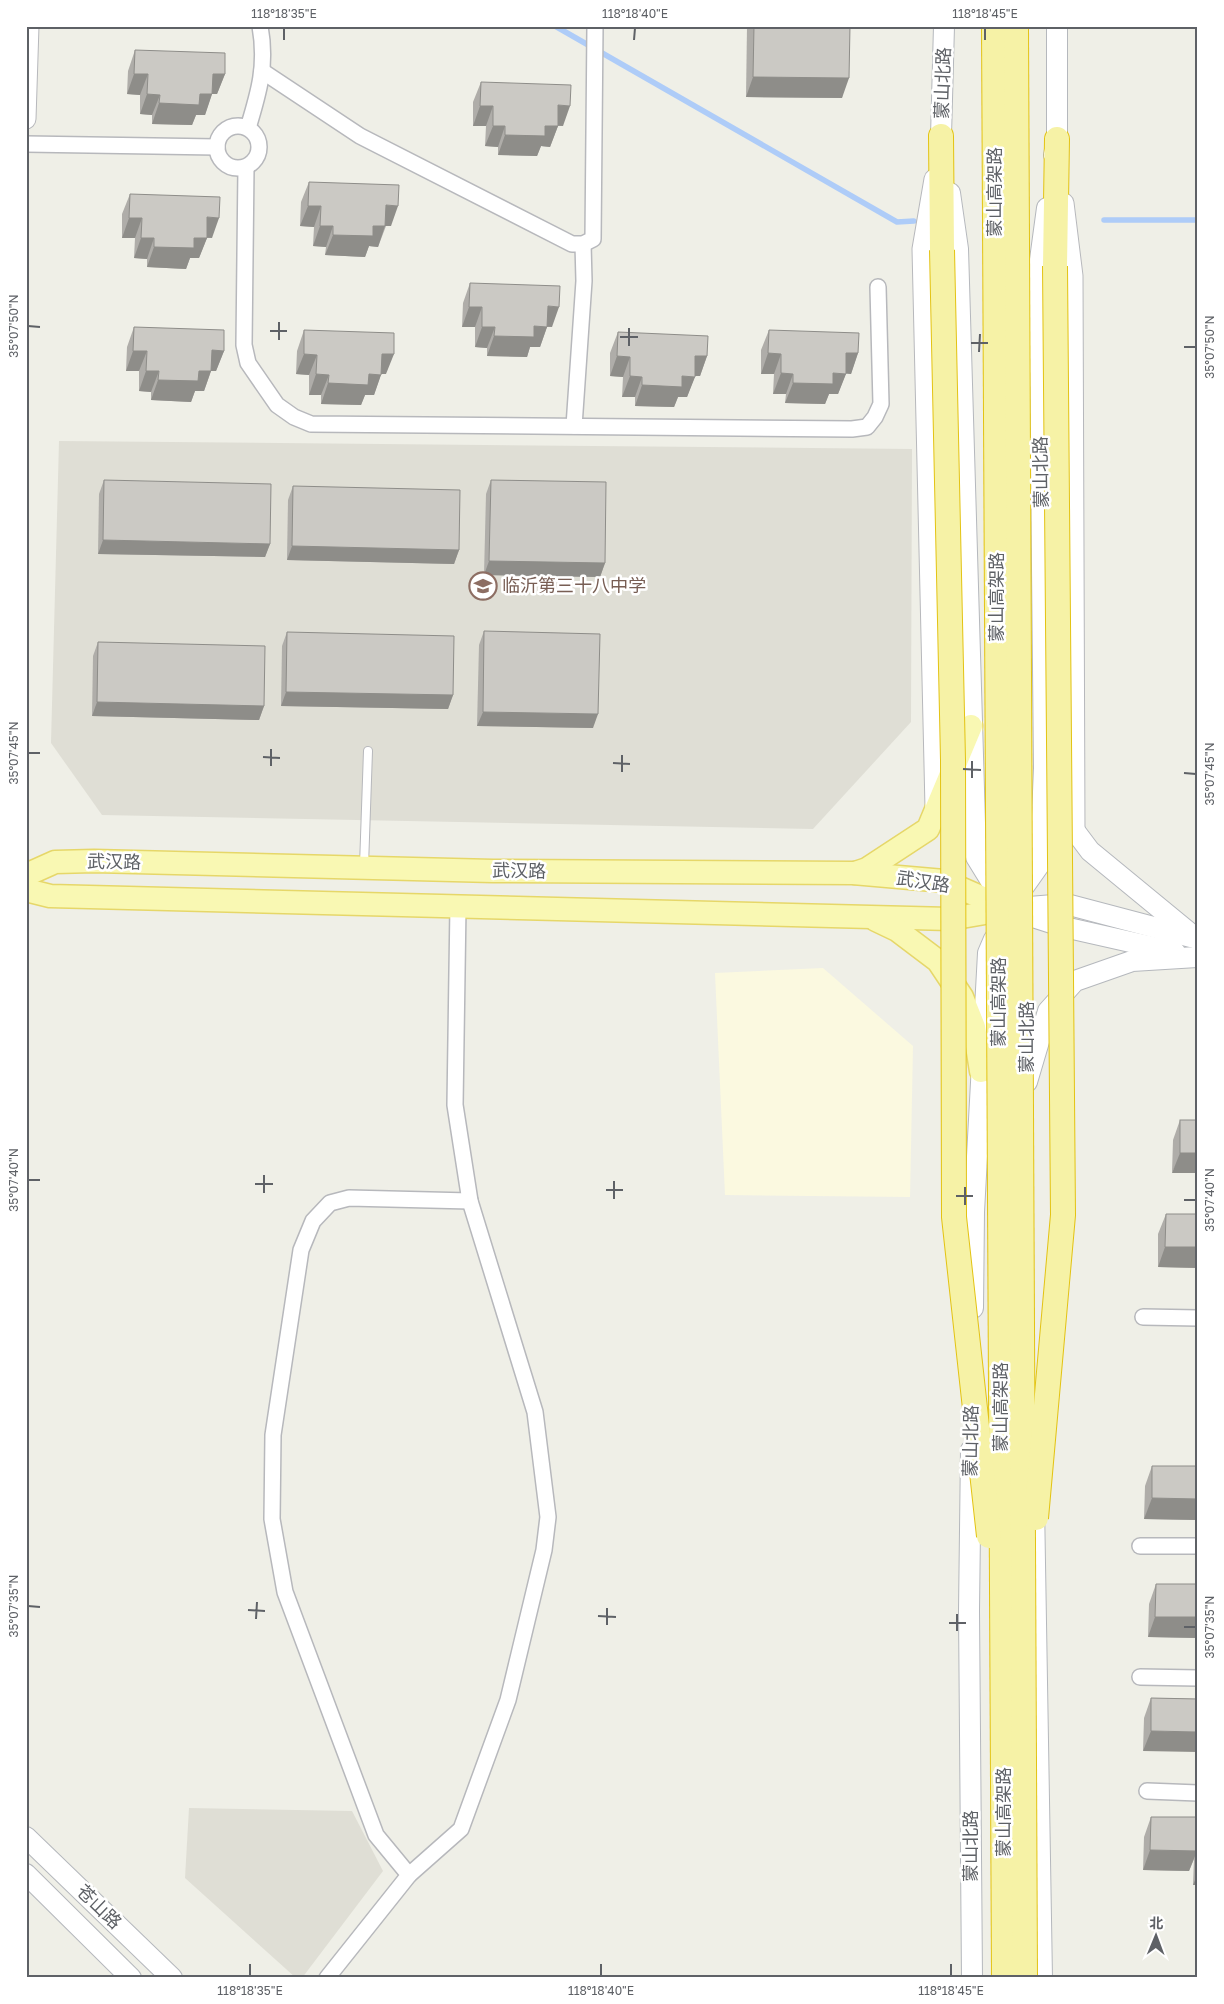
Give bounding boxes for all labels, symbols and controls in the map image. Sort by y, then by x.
text: 118°18'35"E [251,6,317,21]
text: 118°18'40"E [602,6,668,21]
text: 118°18'45"E [952,6,1018,21]
street label: 蒙山北路 [930,47,954,119]
street label: 蒙山高架路 [983,147,1005,237]
text: 35°07'50"N [6,294,21,358]
text: 35°07'50"N [1202,315,1217,379]
street label: 蒙山北路 [1028,436,1052,508]
street label: 蒙山高架路 [985,552,1007,642]
school or university icon: 临沂第三十八中学 [468,571,498,601]
place label: 临沂第三十八中学 [502,574,646,596]
text: 35°07'45"N [6,721,21,785]
text: 35°07'45"N [1202,742,1217,806]
street label: 武汉路 [87,850,141,872]
street label: 武汉路 [492,859,546,881]
street label: 武汉路 [895,866,952,896]
street label: 蒙山高架路 [987,957,1009,1047]
street label: 蒙山北路 [1015,1001,1037,1073]
text: 35°07'40"N [6,1148,21,1212]
text: 35°07'40"N [1202,1168,1217,1232]
street label: 蒙山高架路 [989,1362,1011,1452]
street label: 蒙山北路 [958,1405,982,1477]
text: 35°07'35"N [6,1575,21,1637]
text: 35°07'35"N [1202,1596,1217,1658]
street label: 蒙山高架路 [992,1767,1014,1857]
street label: 蒙山北路 [959,1810,981,1882]
street label: 苍山路 [73,1880,127,1933]
north arrow [1132,1912,1182,1962]
text: 北 [1149,1914,1163,1931]
text: 118°18'35"E [217,1983,283,1998]
text: 118°18'40"E [568,1983,634,1998]
text: 118°18'45"E [918,1983,984,1998]

